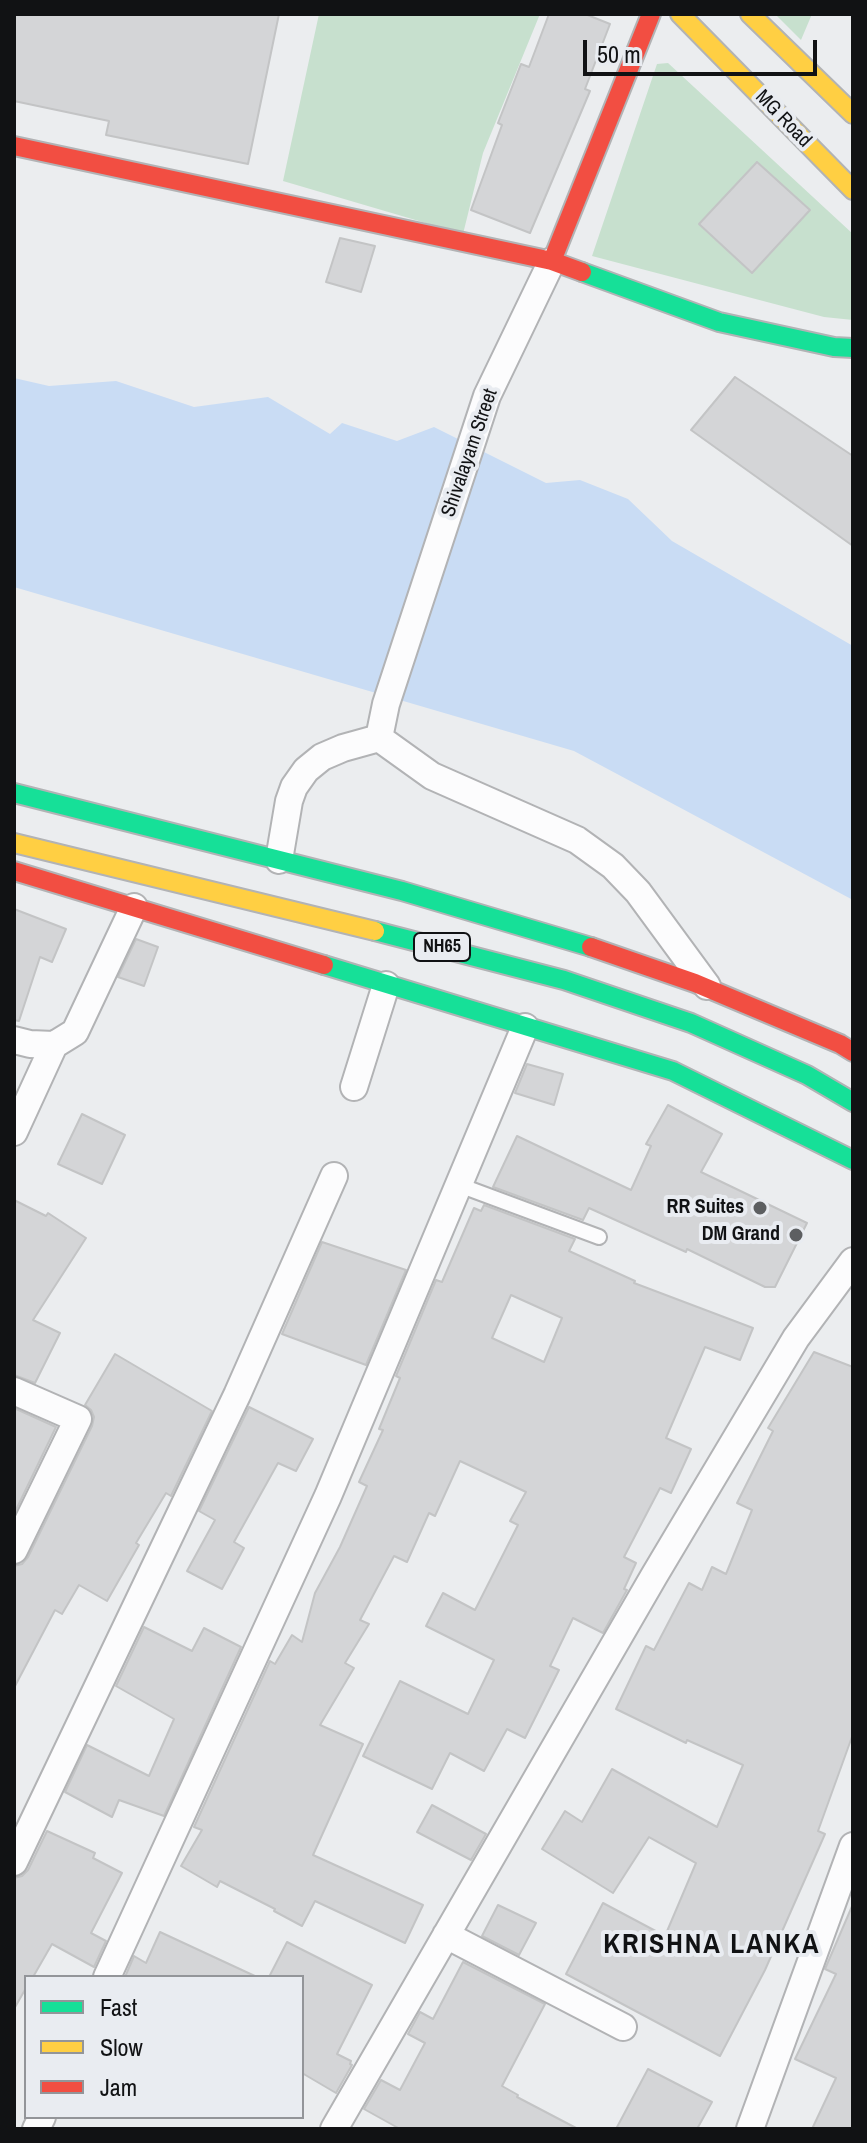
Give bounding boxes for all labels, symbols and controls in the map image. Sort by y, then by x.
scale bar [587,24,821,74]
text: 50 m [597,38,641,70]
street label: MG Road [750,85,816,153]
street label: Shivalayam Street [437,386,503,520]
road number: NH65 [414,933,470,961]
place label: RR Suites [667,1196,744,1220]
marker: RR Suites [751,1199,769,1217]
place label: DM Grand [702,1223,780,1247]
marker: DM Grand [787,1226,805,1244]
district label: KRISHNA LANKA [603,1928,821,1962]
legend [24,1975,304,2119]
text: Fast [100,1991,137,2023]
text: Slow [100,2031,143,2063]
text: Jam [100,2071,137,2103]

